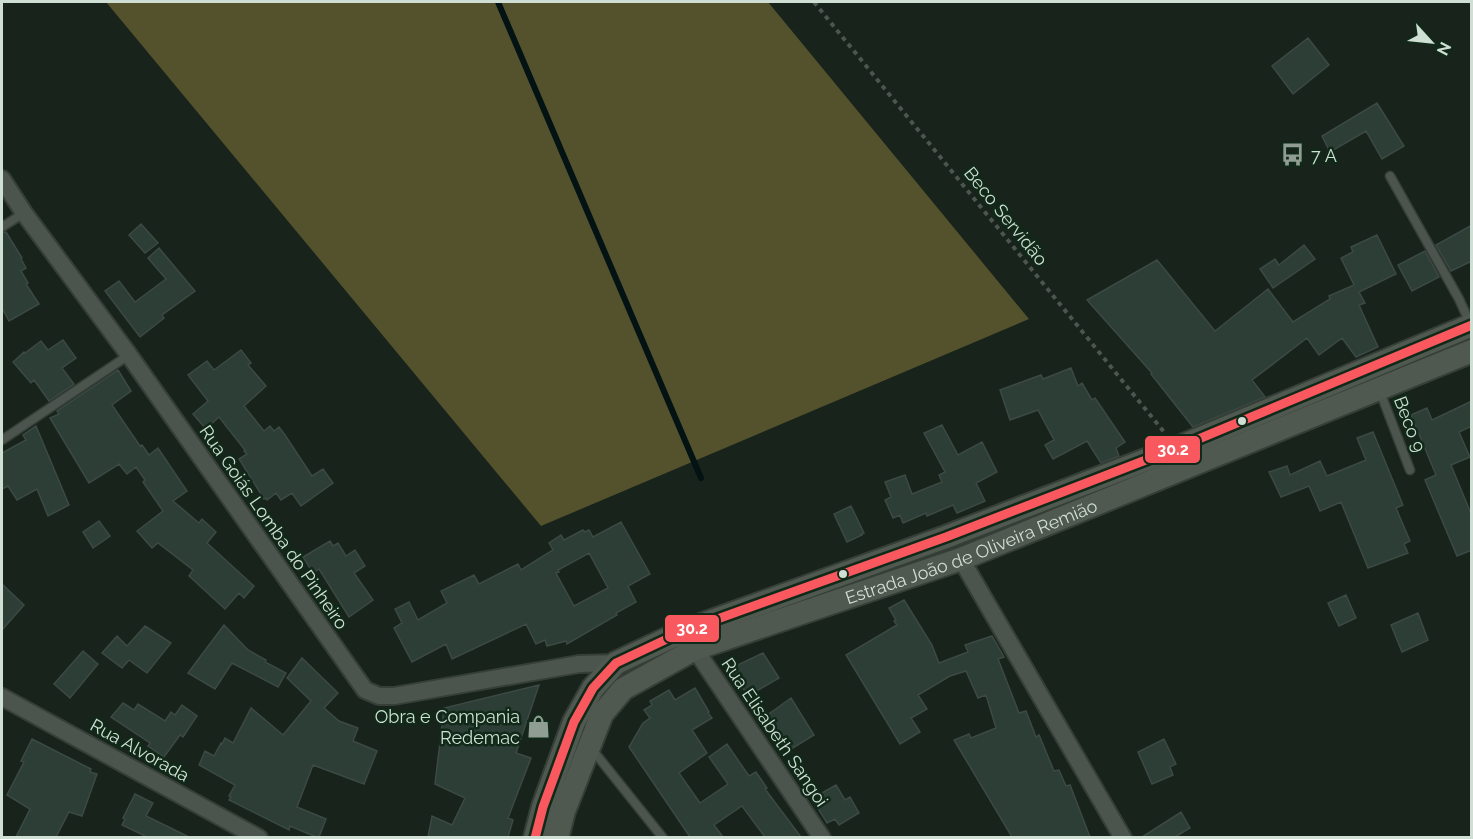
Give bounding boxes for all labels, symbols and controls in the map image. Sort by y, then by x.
north arrow [1401,12,1461,72]
text: N [1433,39,1455,58]
bus stop icon: 7 A [1280,142,1306,168]
place label: 7 A [1311,145,1337,166]
street label: Beco Servidão [960,162,1052,270]
street label: Beco 9 [1390,393,1430,455]
unlabelled marker [1236,415,1248,427]
street label: Rua Goiás Lomba do Pinheiro [195,421,353,633]
line badge: 30.2 [1144,435,1201,464]
text: 30.2 [1157,440,1189,459]
street label: Estrada João de Oliveira Remião [842,494,1100,608]
unlabelled marker [837,568,849,580]
line badge: 30.2 [664,614,720,643]
text: 30.2 [676,619,708,638]
street label: Rua Elisabeth Sangoi [717,654,833,810]
place label: Obra e Compania Redemac [375,706,520,748]
shop icon: Obra e Compania Redemac [525,713,551,739]
street label: Rua Alvorada [87,714,193,786]

